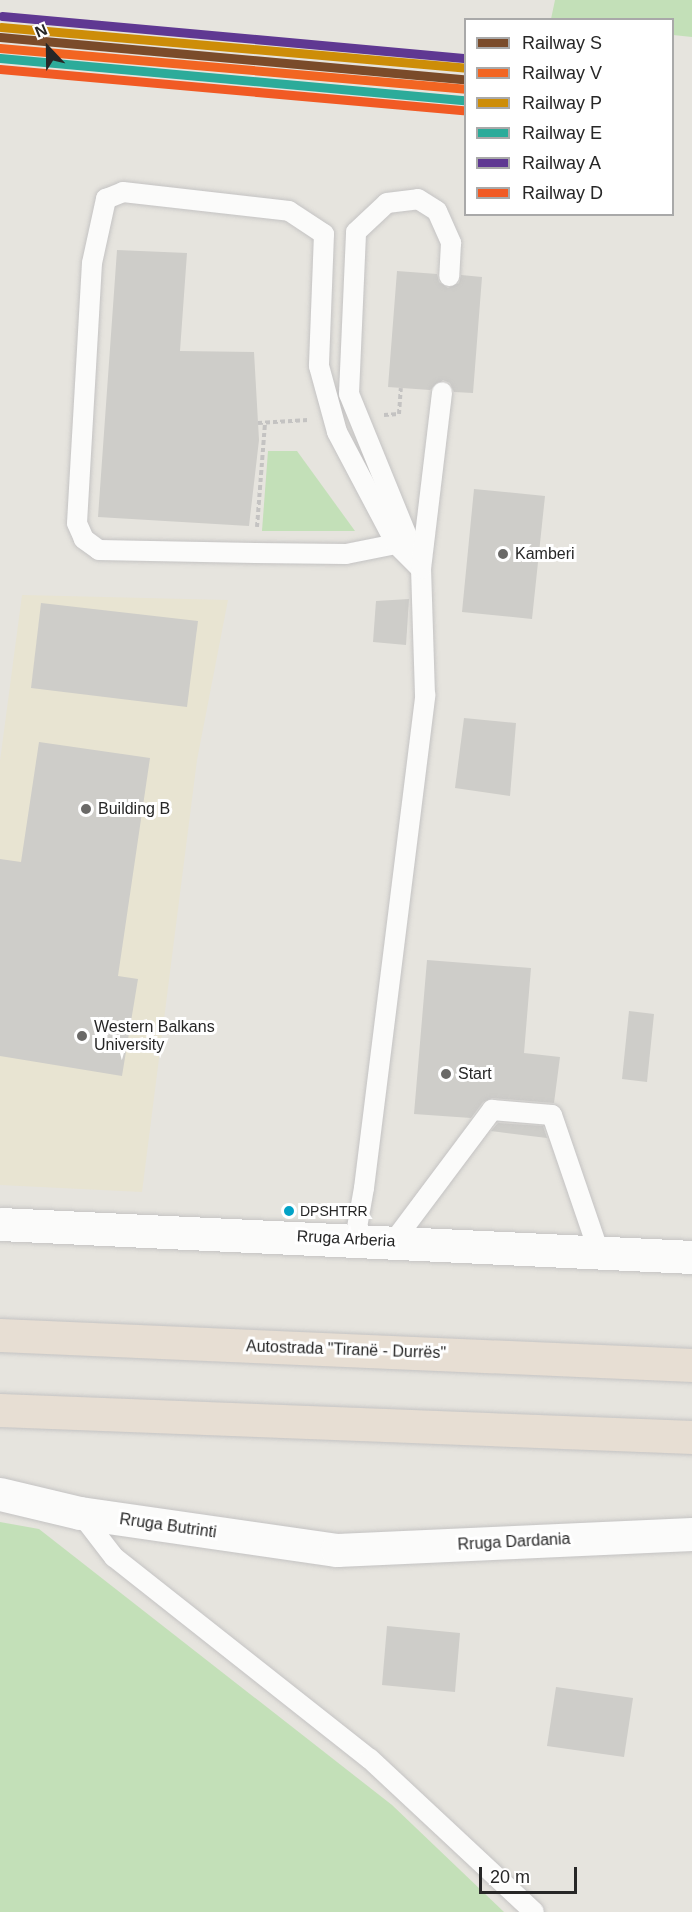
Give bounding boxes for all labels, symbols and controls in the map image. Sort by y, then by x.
north arrow [18,18,78,78]
legend [464,18,674,216]
text: N [33,21,50,41]
text: Railway S [522,33,602,53]
text: Railway V [522,63,602,83]
text: Railway P [522,93,602,113]
text: Railway E [522,123,602,143]
text: Railway A [522,153,601,173]
text: Railway D [522,183,603,203]
place label: Kamberi [515,544,575,564]
marker: Kamberi [496,547,510,561]
place label: Building B [98,799,170,819]
marker: Building B [79,802,93,816]
place label: Western Balkans University [94,1017,215,1055]
marker: Western Balkans University [75,1029,89,1043]
place label: Start [458,1064,492,1084]
marker: Start [439,1067,453,1081]
place label: DPSHTRR [300,1203,368,1219]
marker: DPSHTRR [283,1205,295,1217]
street label: Rruga Arberia [296,1227,396,1251]
street label: Autostrada "Tiranë - Durrës" [246,1337,446,1363]
street label: Rruga Butrinti [118,1510,218,1542]
street label: Rruga Dardania [457,1529,571,1555]
scale bar [482,1855,580,1893]
text: 20 m [490,1867,530,1887]

